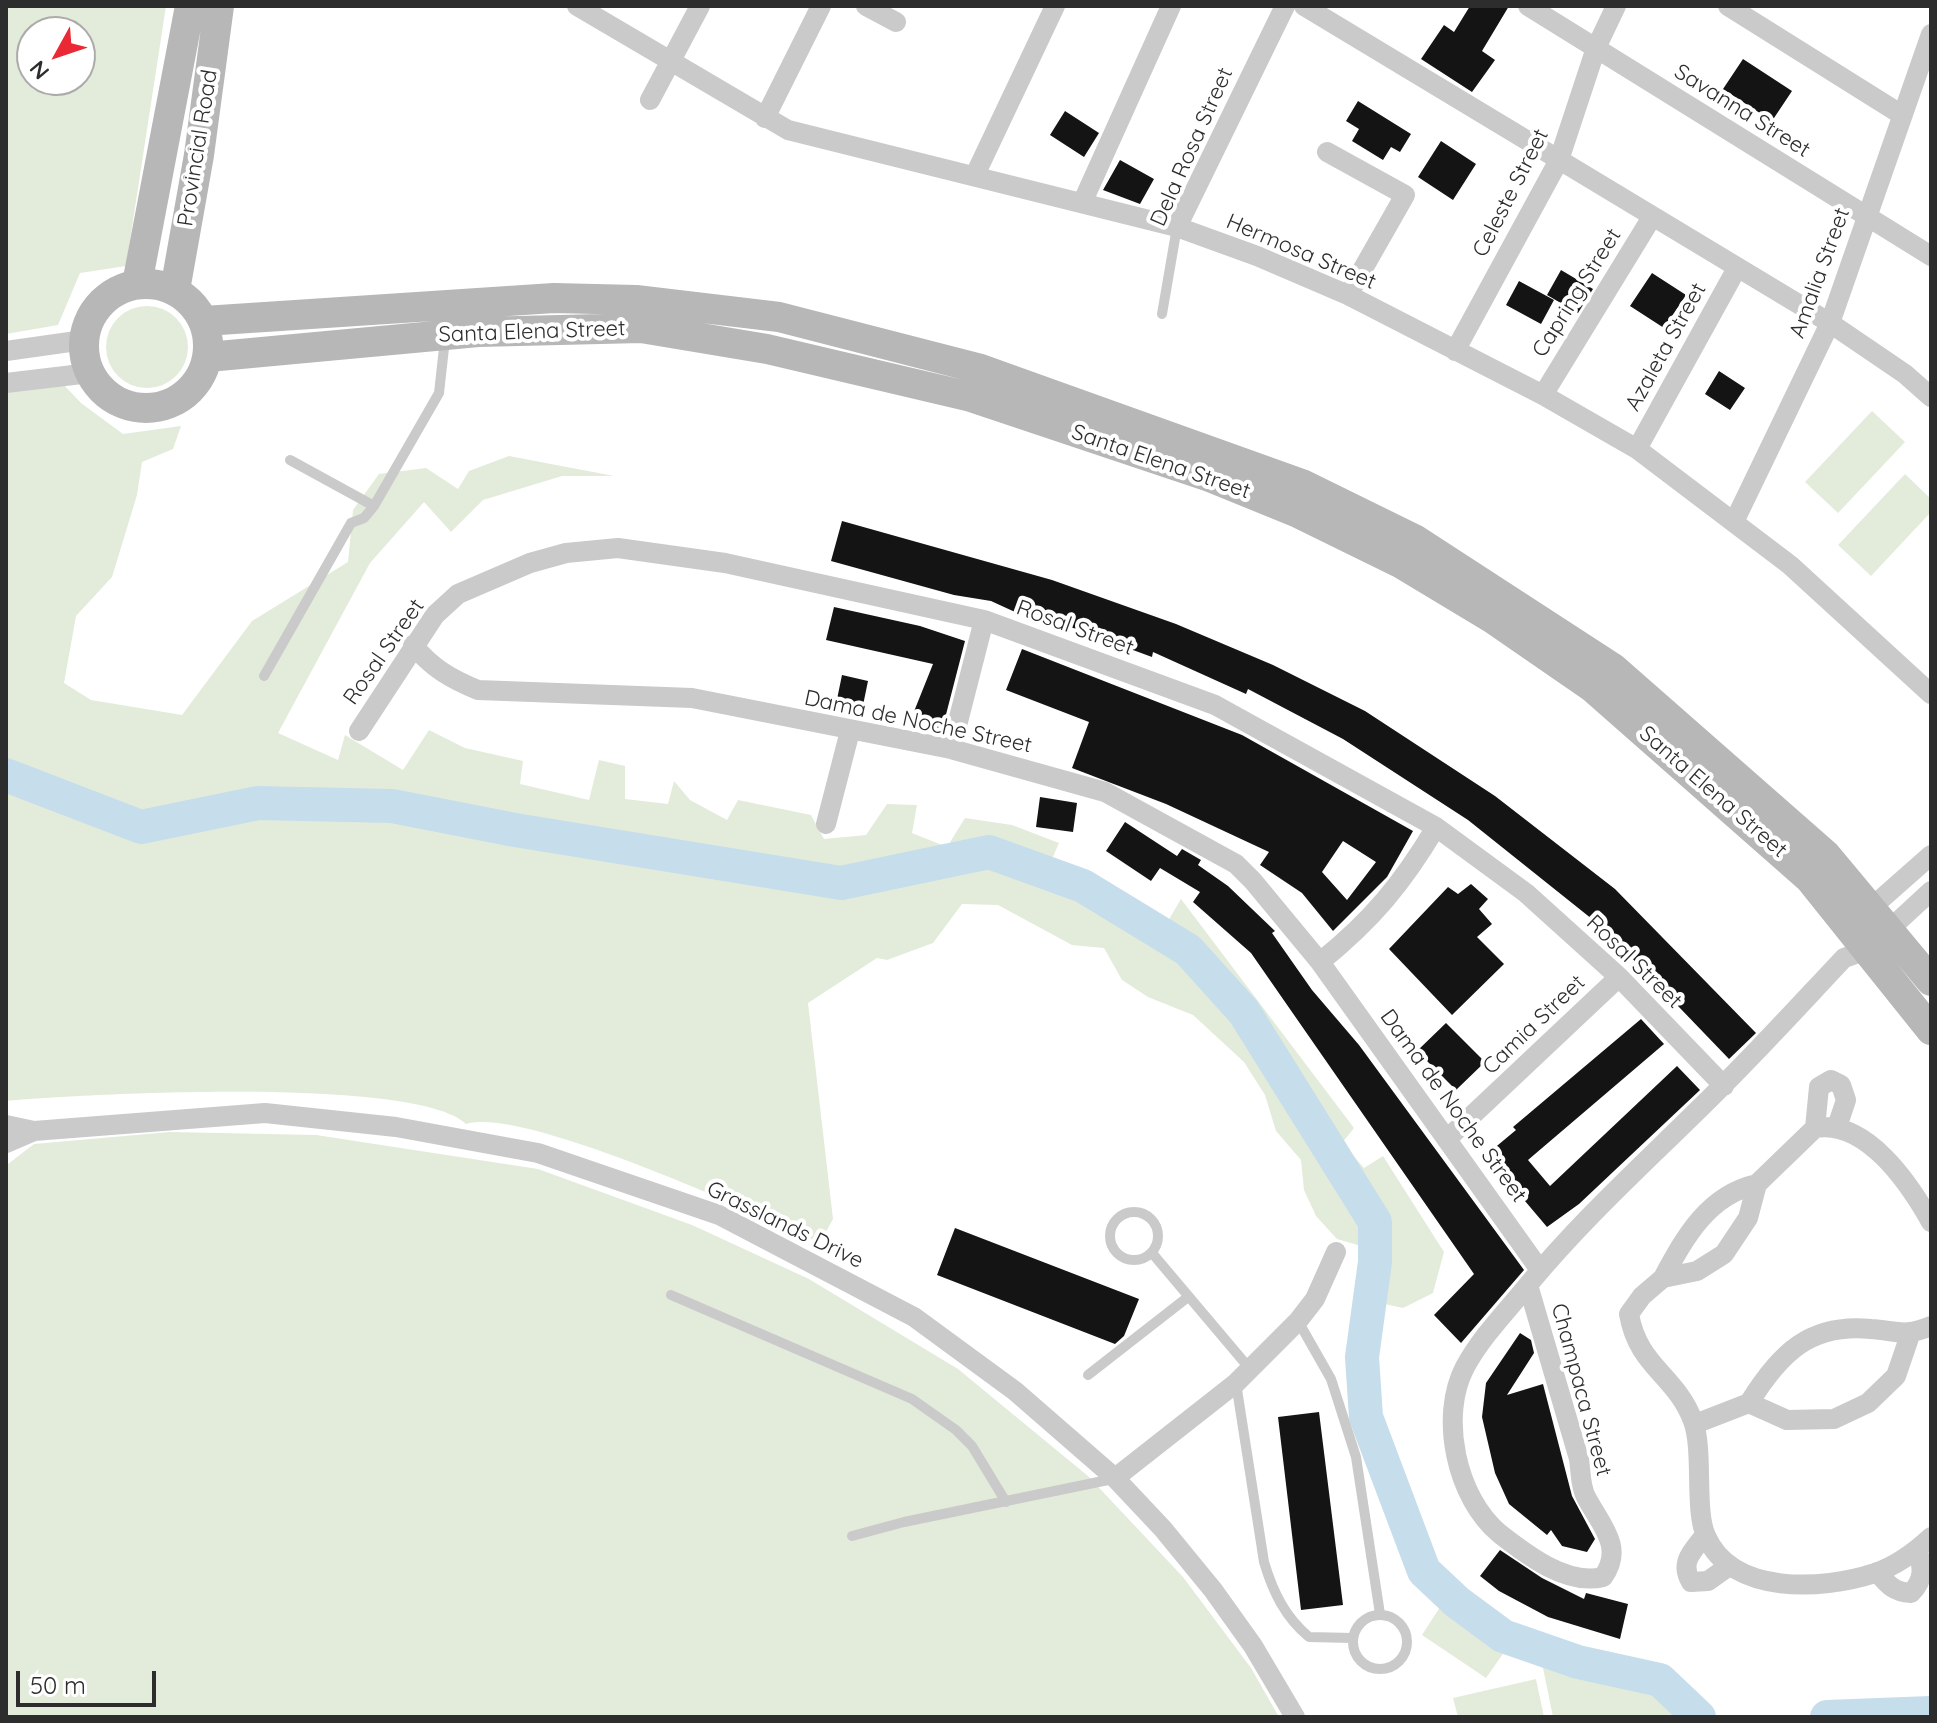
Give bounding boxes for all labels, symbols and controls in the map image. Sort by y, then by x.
north arrow [16,16,96,96]
text: N [23,55,55,85]
street label: Savanna Street [1669,59,1815,163]
street label: Dela Rosa Street [1145,64,1239,230]
street label: Provincial Road [173,68,223,228]
street label: Celeste Street [1467,125,1555,261]
street label: Amalia Street [1784,204,1856,342]
street label: Hermosa Street [1222,209,1380,295]
street label: Capring Street [1527,224,1627,362]
street label: Azaleta Street [1620,278,1712,416]
street label: Santa Elena Street [438,316,626,348]
street label: Santa Elena Street [1068,419,1254,505]
street label: Rosal Street [338,594,430,710]
street label: Rosal Street [1013,595,1137,661]
street label: Dama de Noche Street [802,685,1034,759]
street label: Santa Elena Street [1634,721,1792,863]
street label: Rosal Street [1581,910,1687,1014]
street label: Camia Street [1477,970,1591,1080]
street label: Dama de Noche Street [1374,1004,1532,1208]
street label: Grasslands Drive [702,1176,868,1274]
street label: Champaca Street [1545,1301,1617,1479]
scale bar [20,1655,160,1705]
text: 50 m [30,1670,86,1700]

